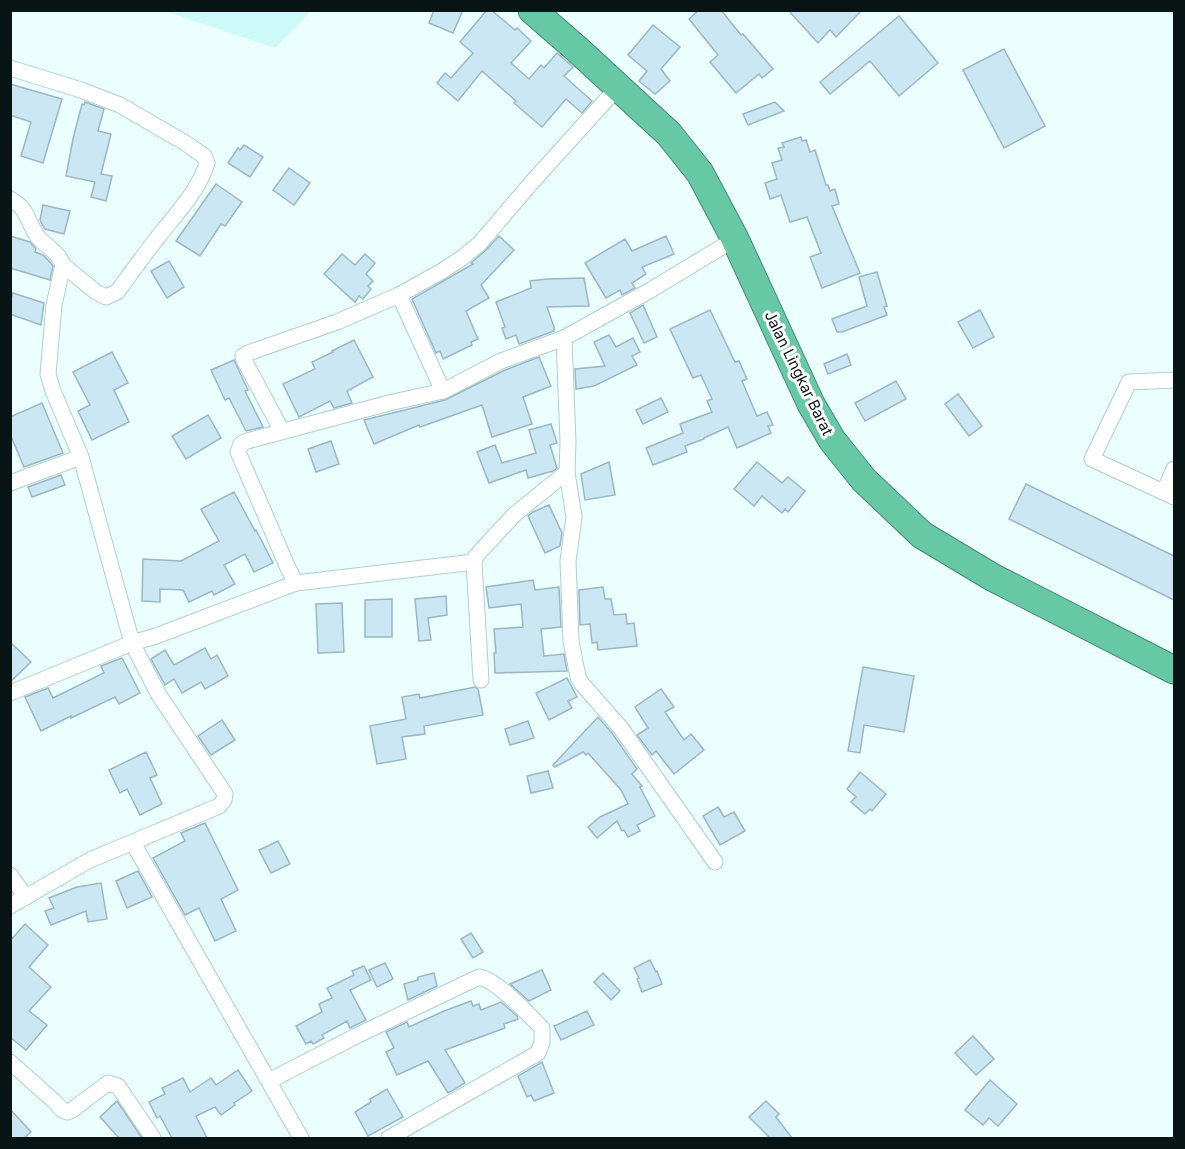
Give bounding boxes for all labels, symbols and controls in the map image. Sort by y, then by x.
street label: Jalan Lingkar Barat [761,308,837,438]

